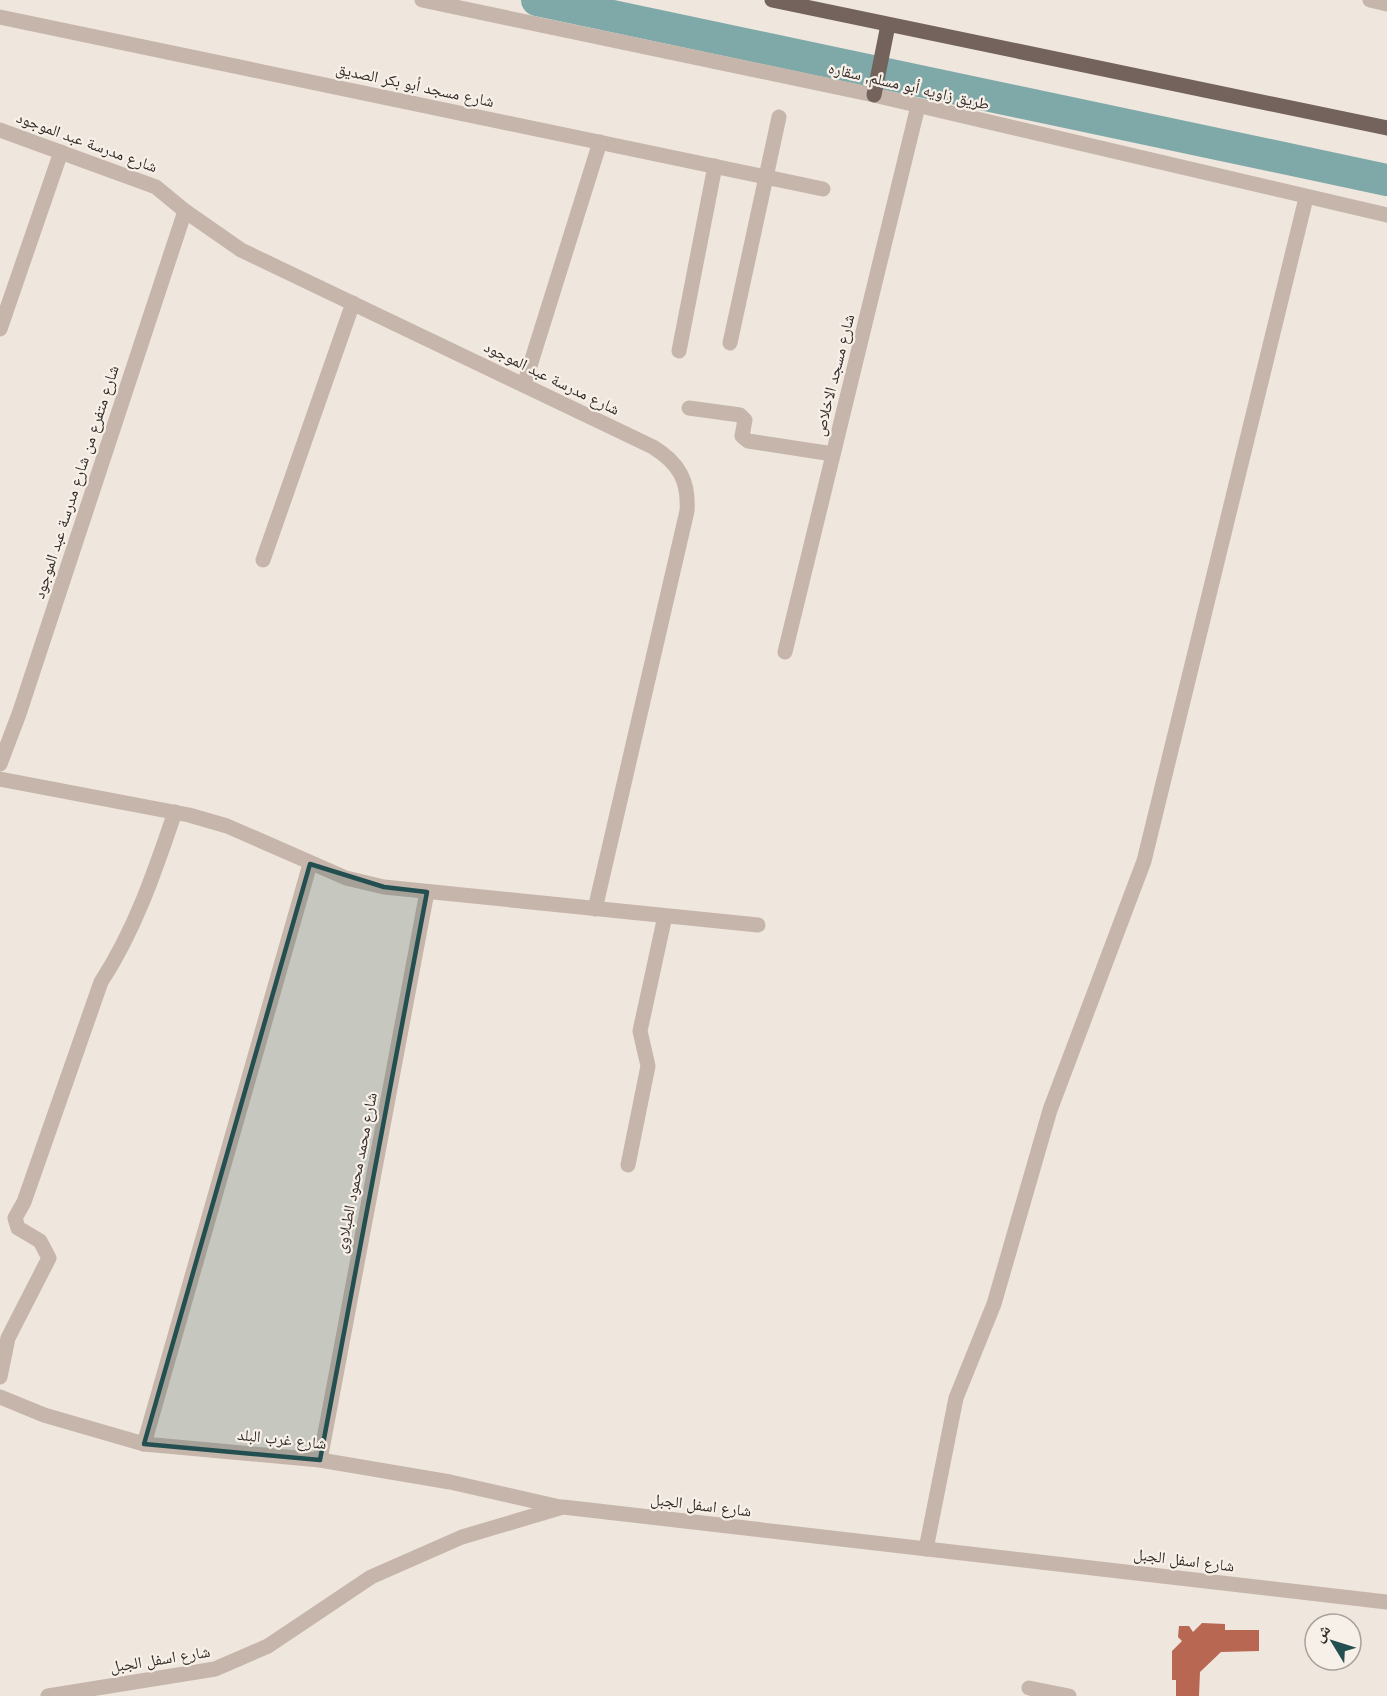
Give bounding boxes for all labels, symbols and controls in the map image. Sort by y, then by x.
street label: طريق زاويه أبو مسلم, سقاره [826,58,991,115]
street label: شارع مسجد أبو بكر الصديق [334,59,496,112]
street label: شارع مدرسة عبد الموجود [14,109,160,177]
street label: شارع مسجد الاخلاص [811,312,859,438]
street label: شارع مدرسة عبد الموجود [481,338,622,420]
street label: شارع متفرع من شارع مدرسة عبد الموجود [30,363,124,601]
street label: شارع محمد محمود الطبلاوى [332,1091,382,1255]
street label: شارع غرب البلد [236,1426,327,1454]
street label: شارع اسفل الجبل [649,1490,752,1522]
street label: شارع اسفل الجبل [1132,1545,1235,1577]
north arrow [1303,1612,1363,1672]
text: ش [1310,1621,1334,1646]
street label: شارع اسفل الجبل [109,1643,212,1677]

